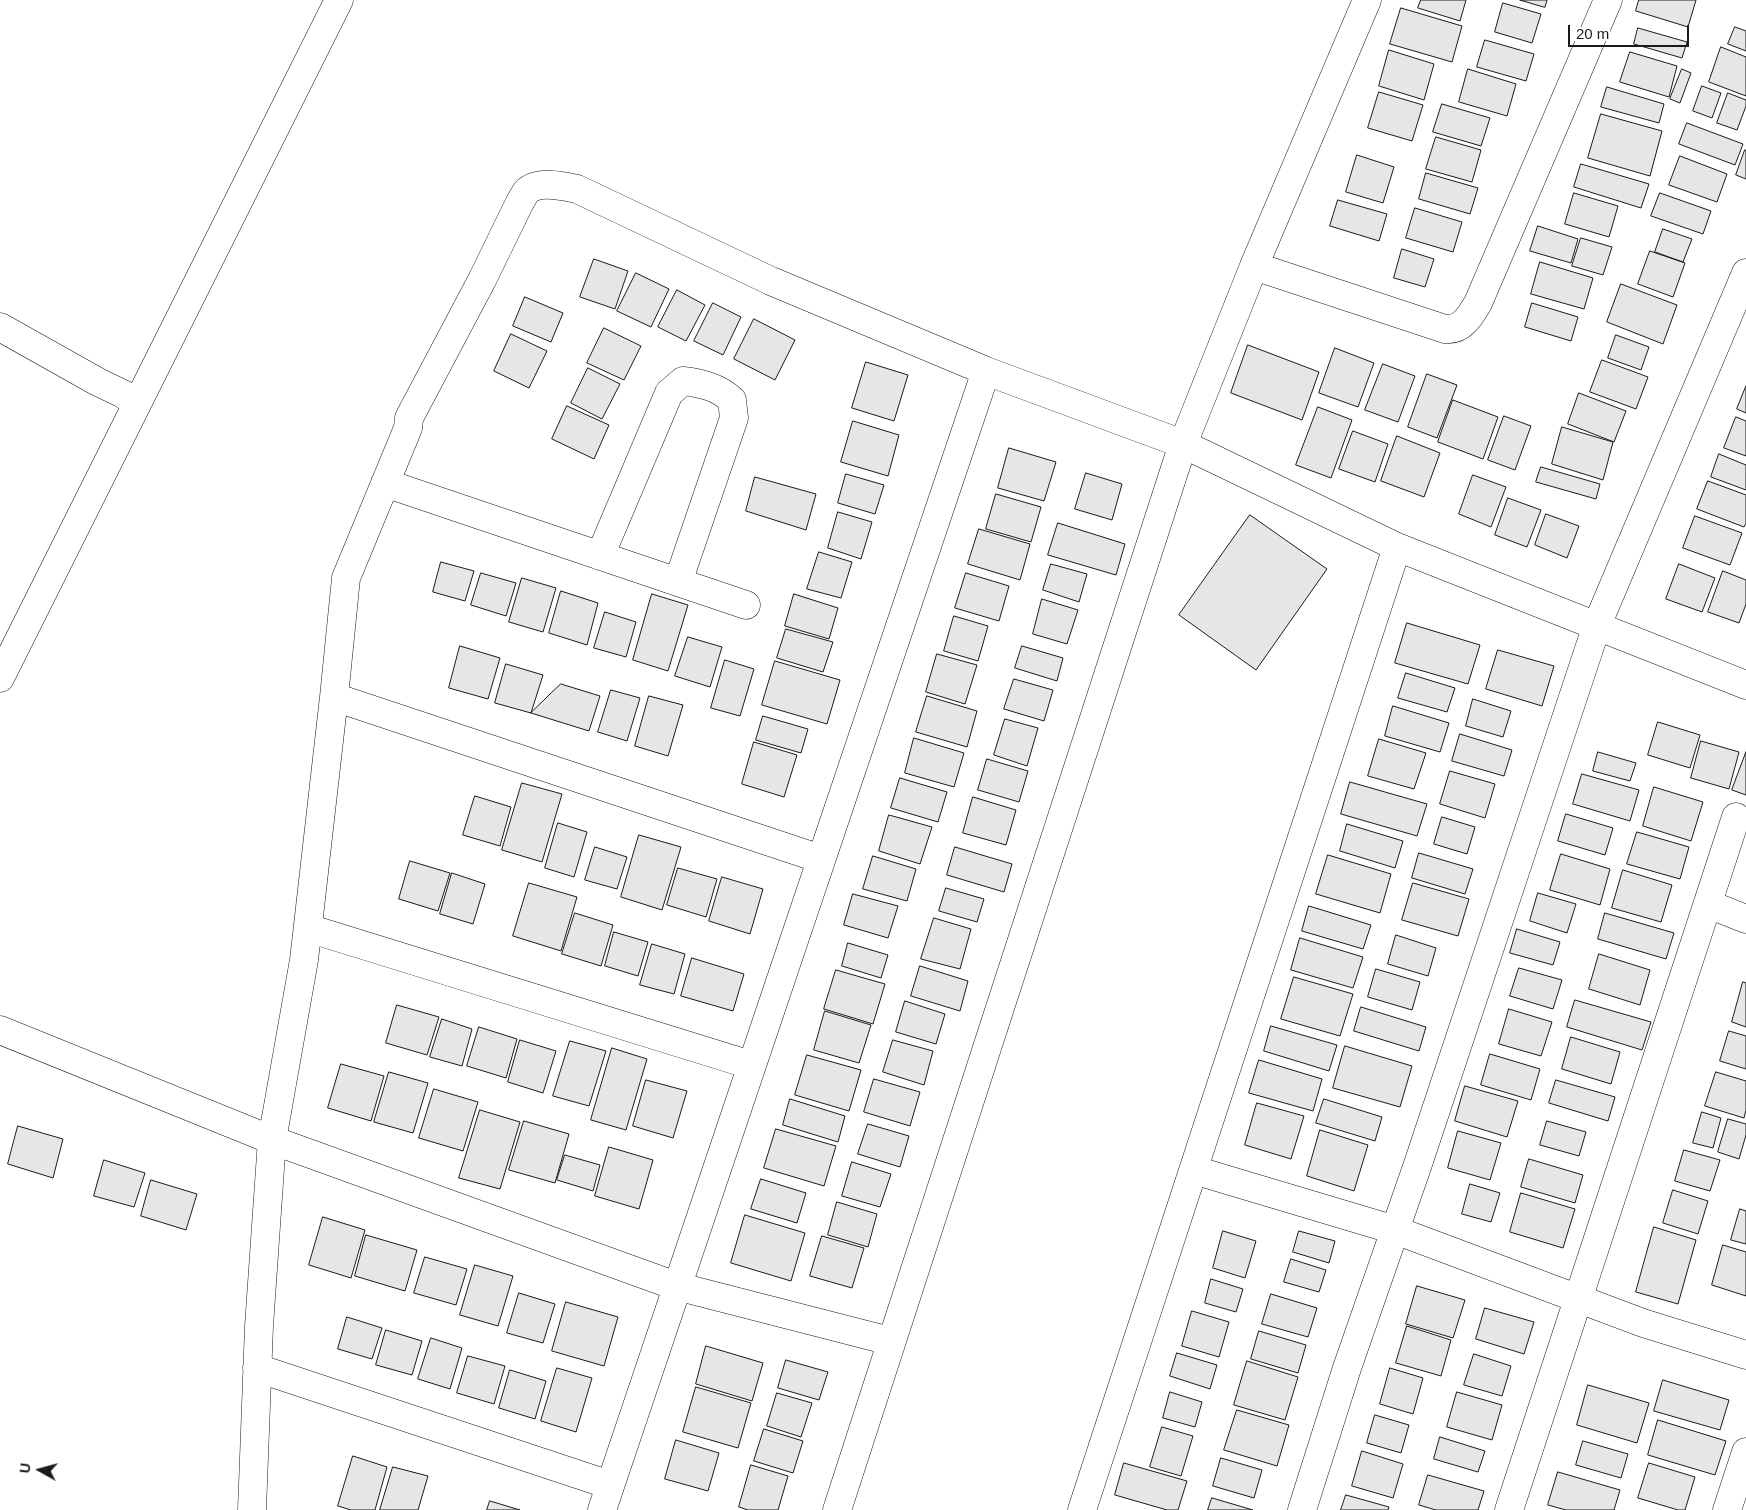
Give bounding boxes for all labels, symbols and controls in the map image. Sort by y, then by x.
scale bar [1571,15,1692,47]
text: 20 m [1576,25,1609,42]
north arrow [15,1445,65,1495]
text: U [17,1462,34,1474]

